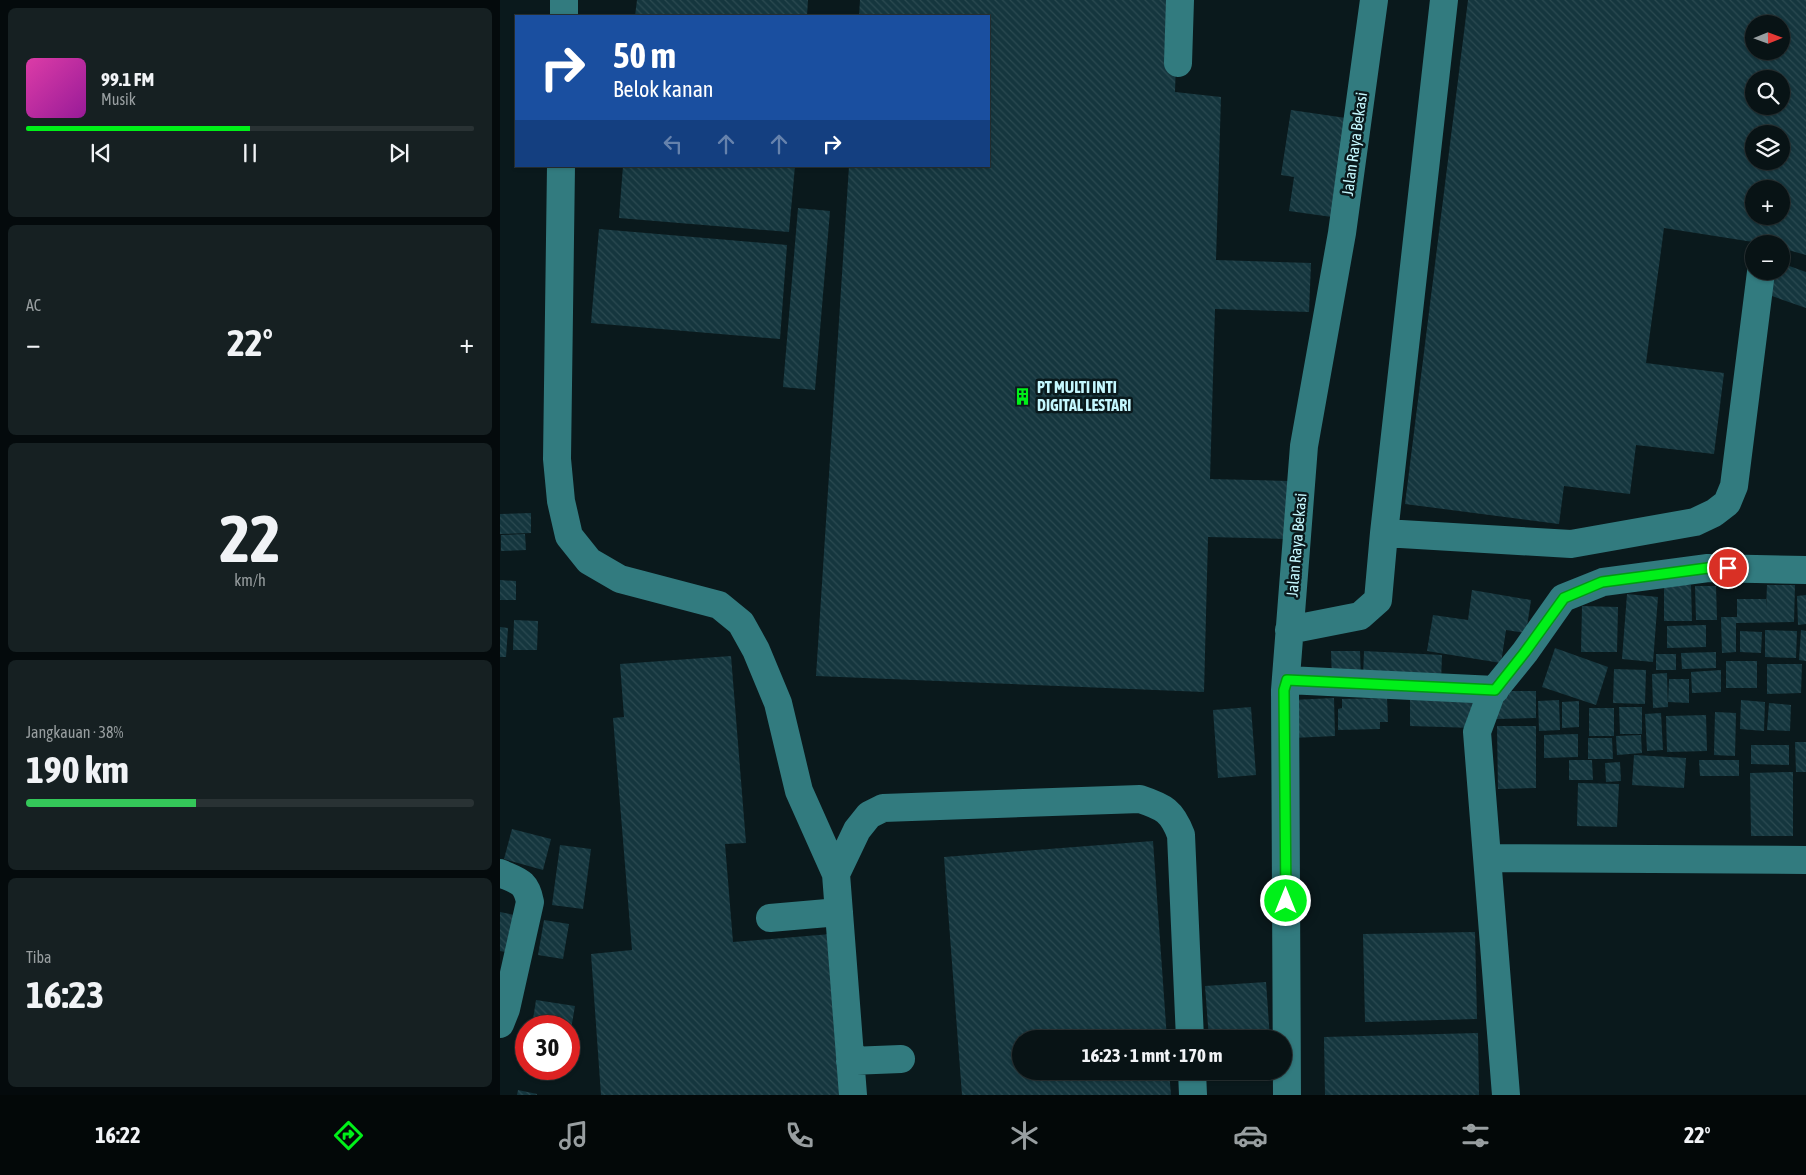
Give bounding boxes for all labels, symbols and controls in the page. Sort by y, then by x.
north arrow [1745,15,1790,60]
map controls [1745,15,1790,280]
icon: right [530,35,595,100]
text: 50 m [613,35,676,75]
text: 99.1 FM [101,68,154,90]
button: search [1745,70,1790,115]
text: Belok kanan [613,76,714,102]
text: Musik [101,90,136,108]
street label: Jalan Raya Bekasi [1338,91,1371,197]
button: layers [1745,125,1790,170]
icon: left [659,130,687,158]
icon: ahead [712,130,740,158]
icon: ahead [765,130,793,158]
icon: right [818,130,846,158]
icon: previous [87,139,115,167]
icon: pause [236,139,264,167]
icon: next [385,139,413,167]
button: + [1745,180,1790,225]
button: − [1745,235,1790,280]
text: AC [26,296,41,314]
text: 22° [227,321,273,364]
text: − [26,327,41,359]
text: + [459,327,474,359]
place label: PT MULTI INTI DIGITAL LESTARI [1037,378,1131,414]
building icon: PT MULTI INTI DIGITAL LESTARI [1013,386,1033,406]
street label: Jalan Raya Bekasi [1282,492,1311,598]
text: 22 [219,501,281,576]
pin [1707,547,1749,589]
icon: arrive [1714,554,1742,582]
text: km/h [234,571,266,589]
text: Jangkauan · 38% [26,723,123,741]
text: 190 km [26,748,129,791]
position arrow [1259,874,1311,926]
text: Tiba [26,948,51,966]
text: 16:23 [26,973,104,1016]
speed limit sign: 30 [515,1015,580,1080]
text: 16:23 · 1 mnt · 170 m [1082,1044,1222,1066]
icon: directions [331,1118,366,1153]
icon: music [556,1118,591,1153]
icon: phone [782,1118,817,1153]
icon: climate [1007,1118,1042,1153]
icon: car [1233,1118,1268,1153]
icon: filters [1458,1118,1493,1153]
text: 16:22 [95,1122,141,1148]
text: 22° [1684,1122,1711,1148]

